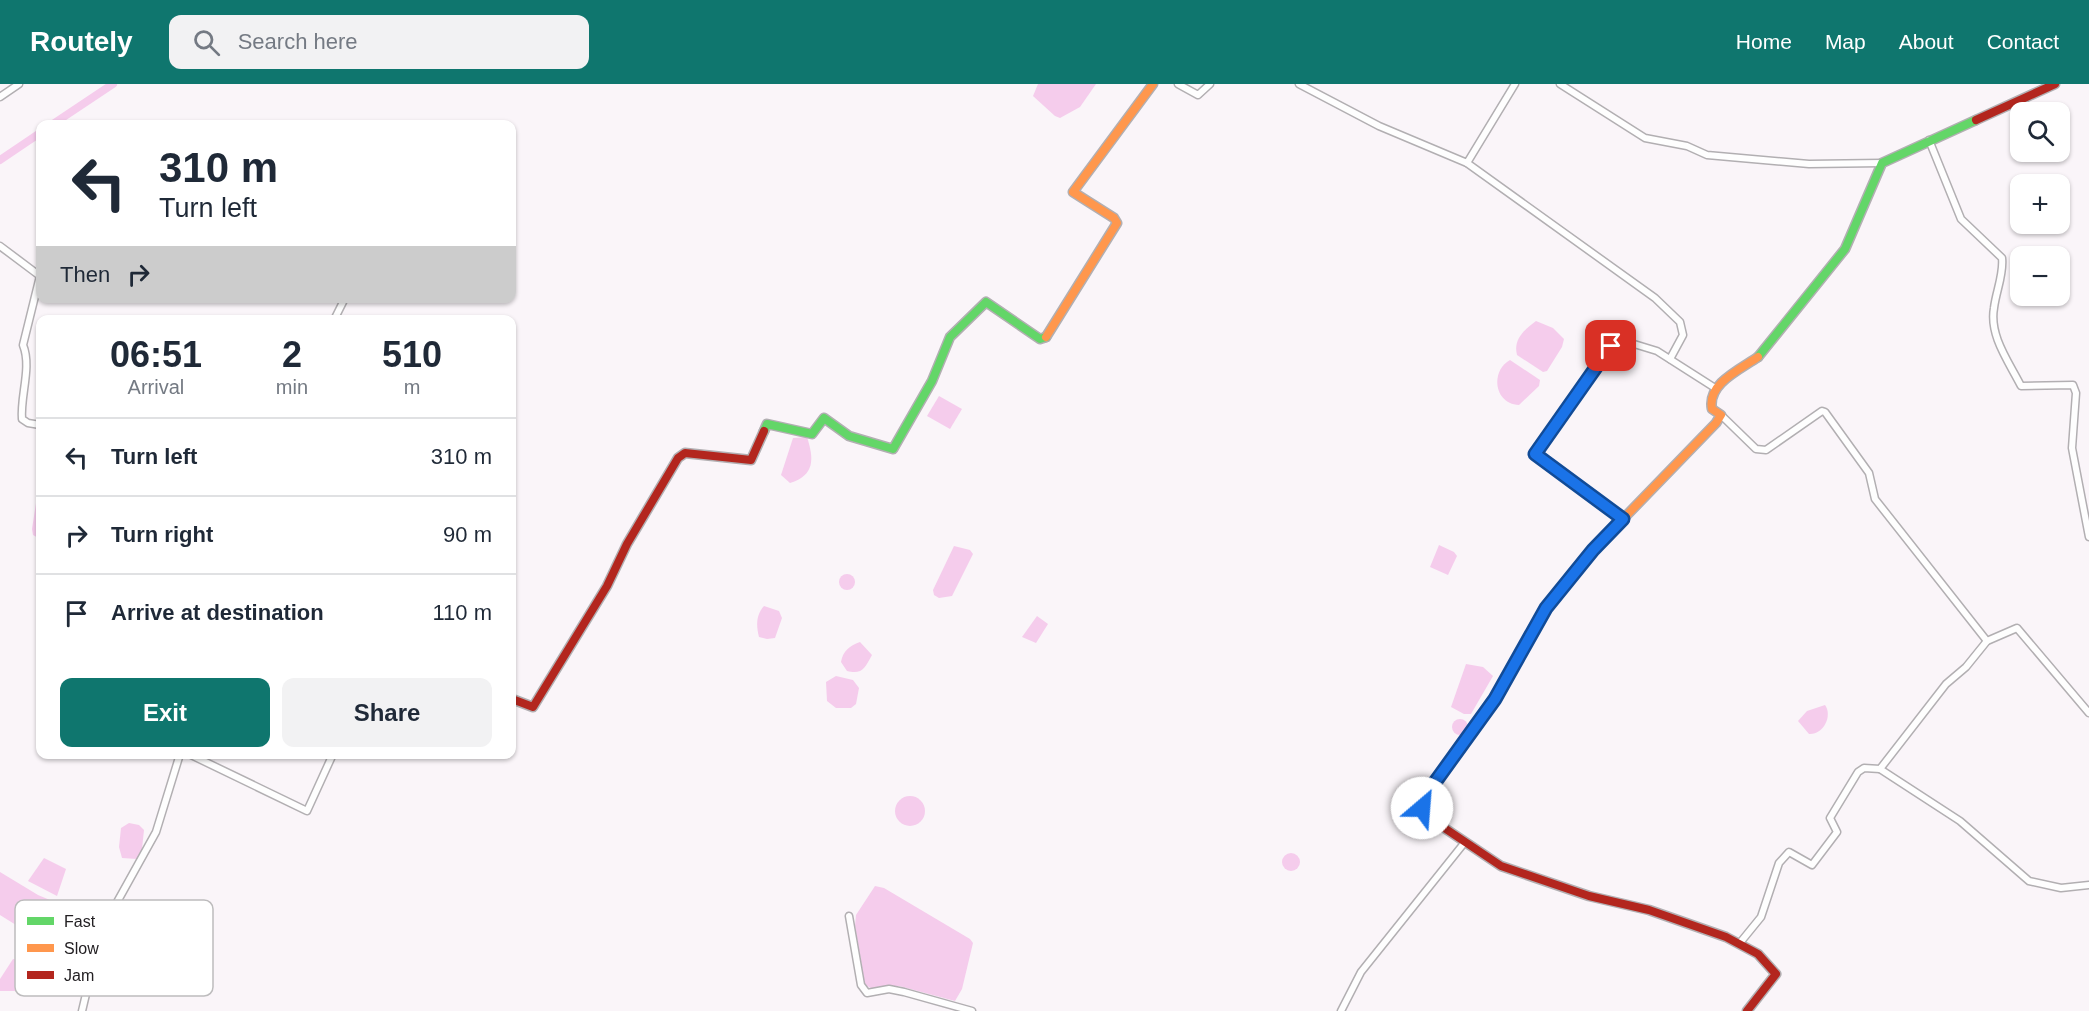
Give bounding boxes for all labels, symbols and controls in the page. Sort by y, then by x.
search box [169,15,589,69]
text: Routely [30,26,133,57]
icon: search [190,26,223,59]
text: Search here [238,29,358,54]
text: Home [1736,30,1792,53]
text: Map [1825,30,1866,53]
text: About [1899,30,1954,53]
text: Contact [1987,30,2059,53]
map controls [2010,102,2070,306]
button: search [2010,102,2070,162]
icon: left [60,144,138,222]
text: 310 m [159,144,278,191]
button: + [2010,174,2070,234]
text: Turn left [159,193,257,223]
button: − [2010,246,2070,306]
icon: right [122,258,155,291]
text: Then [60,262,110,287]
pin [1585,320,1636,371]
icon: arrive [1594,329,1627,362]
text: 06:51 [110,334,202,375]
text: 2 [282,334,302,375]
text: 510 [382,334,442,375]
text: Arrival [128,376,184,398]
text: min [276,376,308,398]
text: m [404,376,420,398]
icon: left [60,441,93,474]
text: Turn left [111,444,197,469]
text: 310 m [431,444,492,469]
icon: right [60,519,93,552]
text: Turn right [111,522,213,547]
text: 90 m [443,522,492,547]
icon: arrive [60,597,93,630]
text: Arrive at destination [111,600,324,625]
text: 110 m [432,600,492,625]
button: Exit [60,678,270,747]
button: Share [282,678,492,747]
position arrow [1390,776,1454,840]
legend [15,900,213,996]
text: Fast [64,913,96,930]
text: Slow [64,940,99,957]
text: Jam [64,967,94,984]

